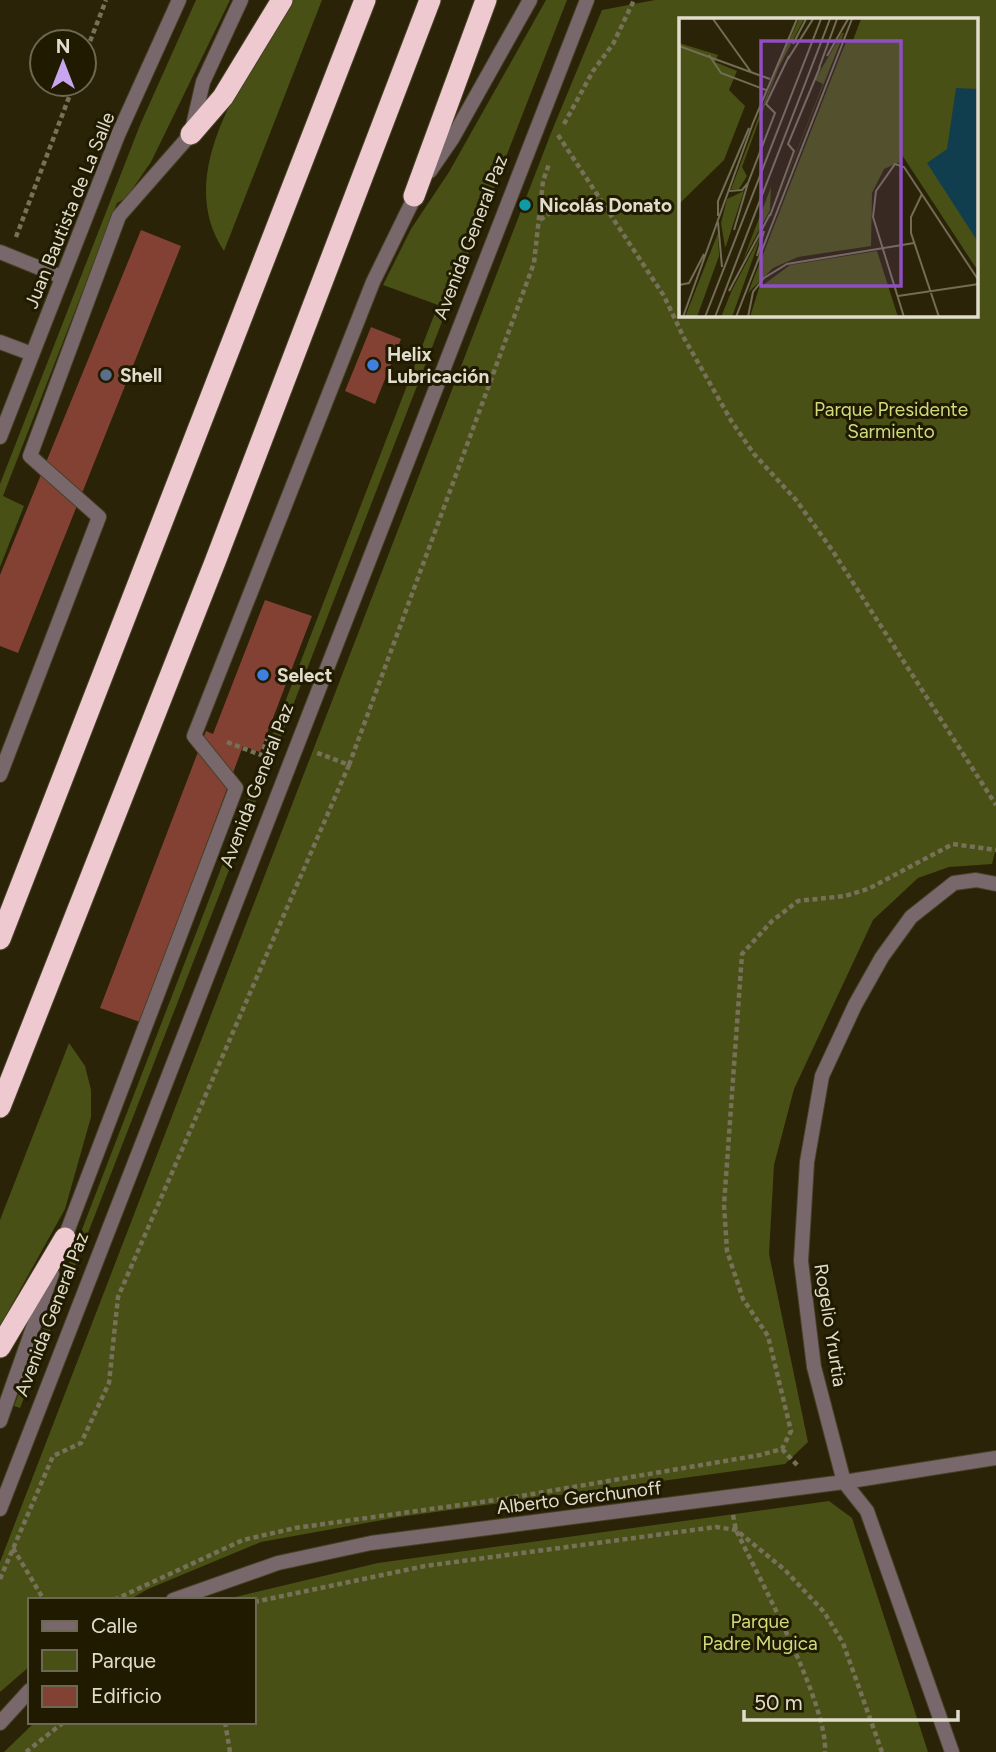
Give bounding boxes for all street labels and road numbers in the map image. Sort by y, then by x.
street label: Juan Bautista de La Salle [20,109,119,312]
street label: Avenida General Paz [429,152,512,322]
street label: Avenida General Paz [215,700,298,870]
street label: Avenida General Paz [10,1229,93,1399]
street label: Rogelio Yrurtia [809,1262,852,1388]
street label: Alberto Gerchunoff [495,1476,663,1519]

